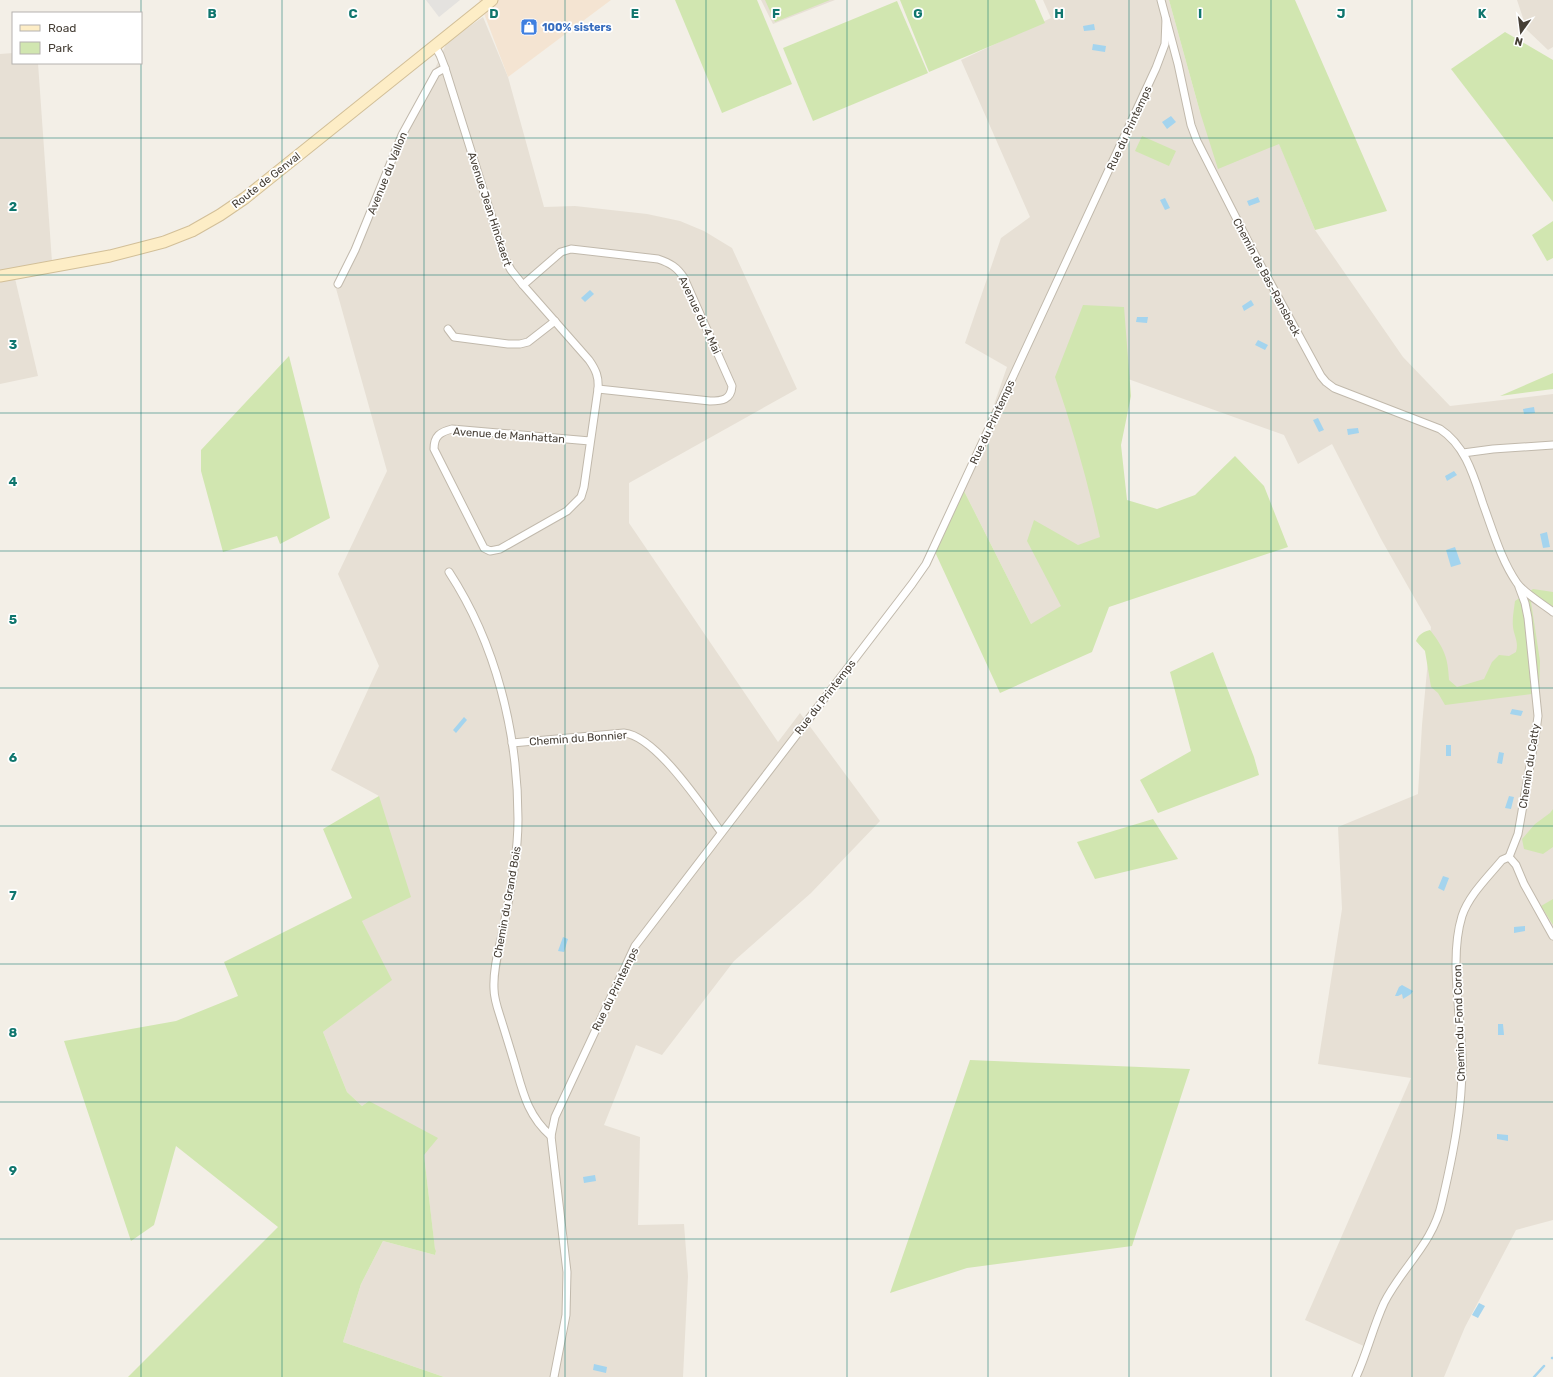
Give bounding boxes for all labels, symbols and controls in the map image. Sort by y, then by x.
text: B [207,6,217,21]
text: C [348,6,358,21]
text: D [489,6,499,21]
text: E [631,6,639,21]
text: F [772,6,780,21]
text: G [913,6,923,21]
text: H [1054,6,1064,21]
text: I [1198,6,1202,21]
text: J [1337,6,1345,21]
text: K [1478,6,1487,21]
legend [12,12,142,64]
north arrow [1501,12,1541,52]
shop icon: 100% sisters [519,17,539,37]
text: Road [48,21,76,35]
place label: 100% sisters [542,21,612,34]
text: N [1513,34,1524,48]
text: Park [48,41,74,55]
street label: Rue du Printemps [1104,84,1155,172]
street label: Avenue du Vallon [365,130,410,216]
street label: Route de Genval [229,150,303,211]
street label: Avenue Jean Hinckaert [465,150,514,269]
text: 2 [9,199,17,214]
street label: Chemin de Bas-Ransbeck [1230,216,1303,339]
street label: Avenue du 4 Mai [676,274,723,356]
text: 3 [9,337,18,352]
street label: Rue du Printemps [967,378,1018,466]
street label: Avenue de Manhattan [453,425,565,446]
text: 4 [9,474,18,489]
text: 5 [9,612,17,627]
street label: Rue du Printemps [792,657,859,737]
street label: Chemin du Catty [1516,723,1543,810]
street label: Chemin du Bonnier [529,729,628,748]
text: 6 [9,750,18,765]
street label: Chemin du Grand Bois [491,845,524,959]
text: 7 [9,888,17,903]
street label: Rue du Printemps [590,945,642,1033]
street label: Chemin du Fond Coron [1451,964,1468,1082]
text: 8 [9,1025,18,1040]
text: 9 [9,1163,17,1178]

